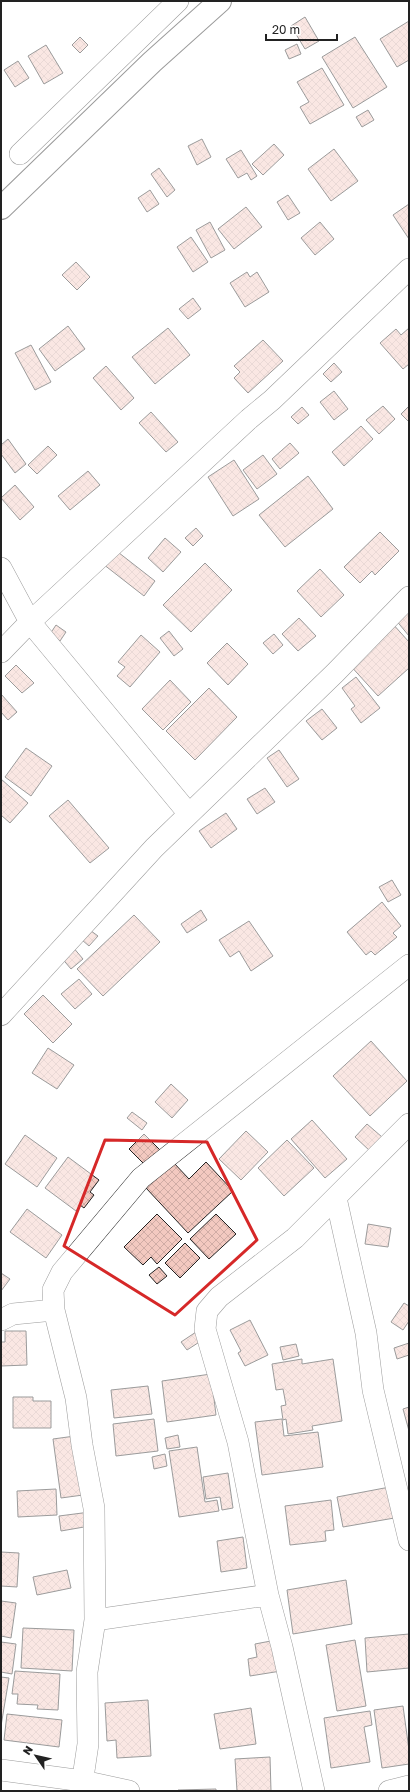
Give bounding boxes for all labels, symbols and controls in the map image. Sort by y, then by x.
scale bar [266,16,337,42]
text: 20 m [272,22,300,37]
north arrow [16,1736,56,1776]
text: N [20,1743,35,1757]

